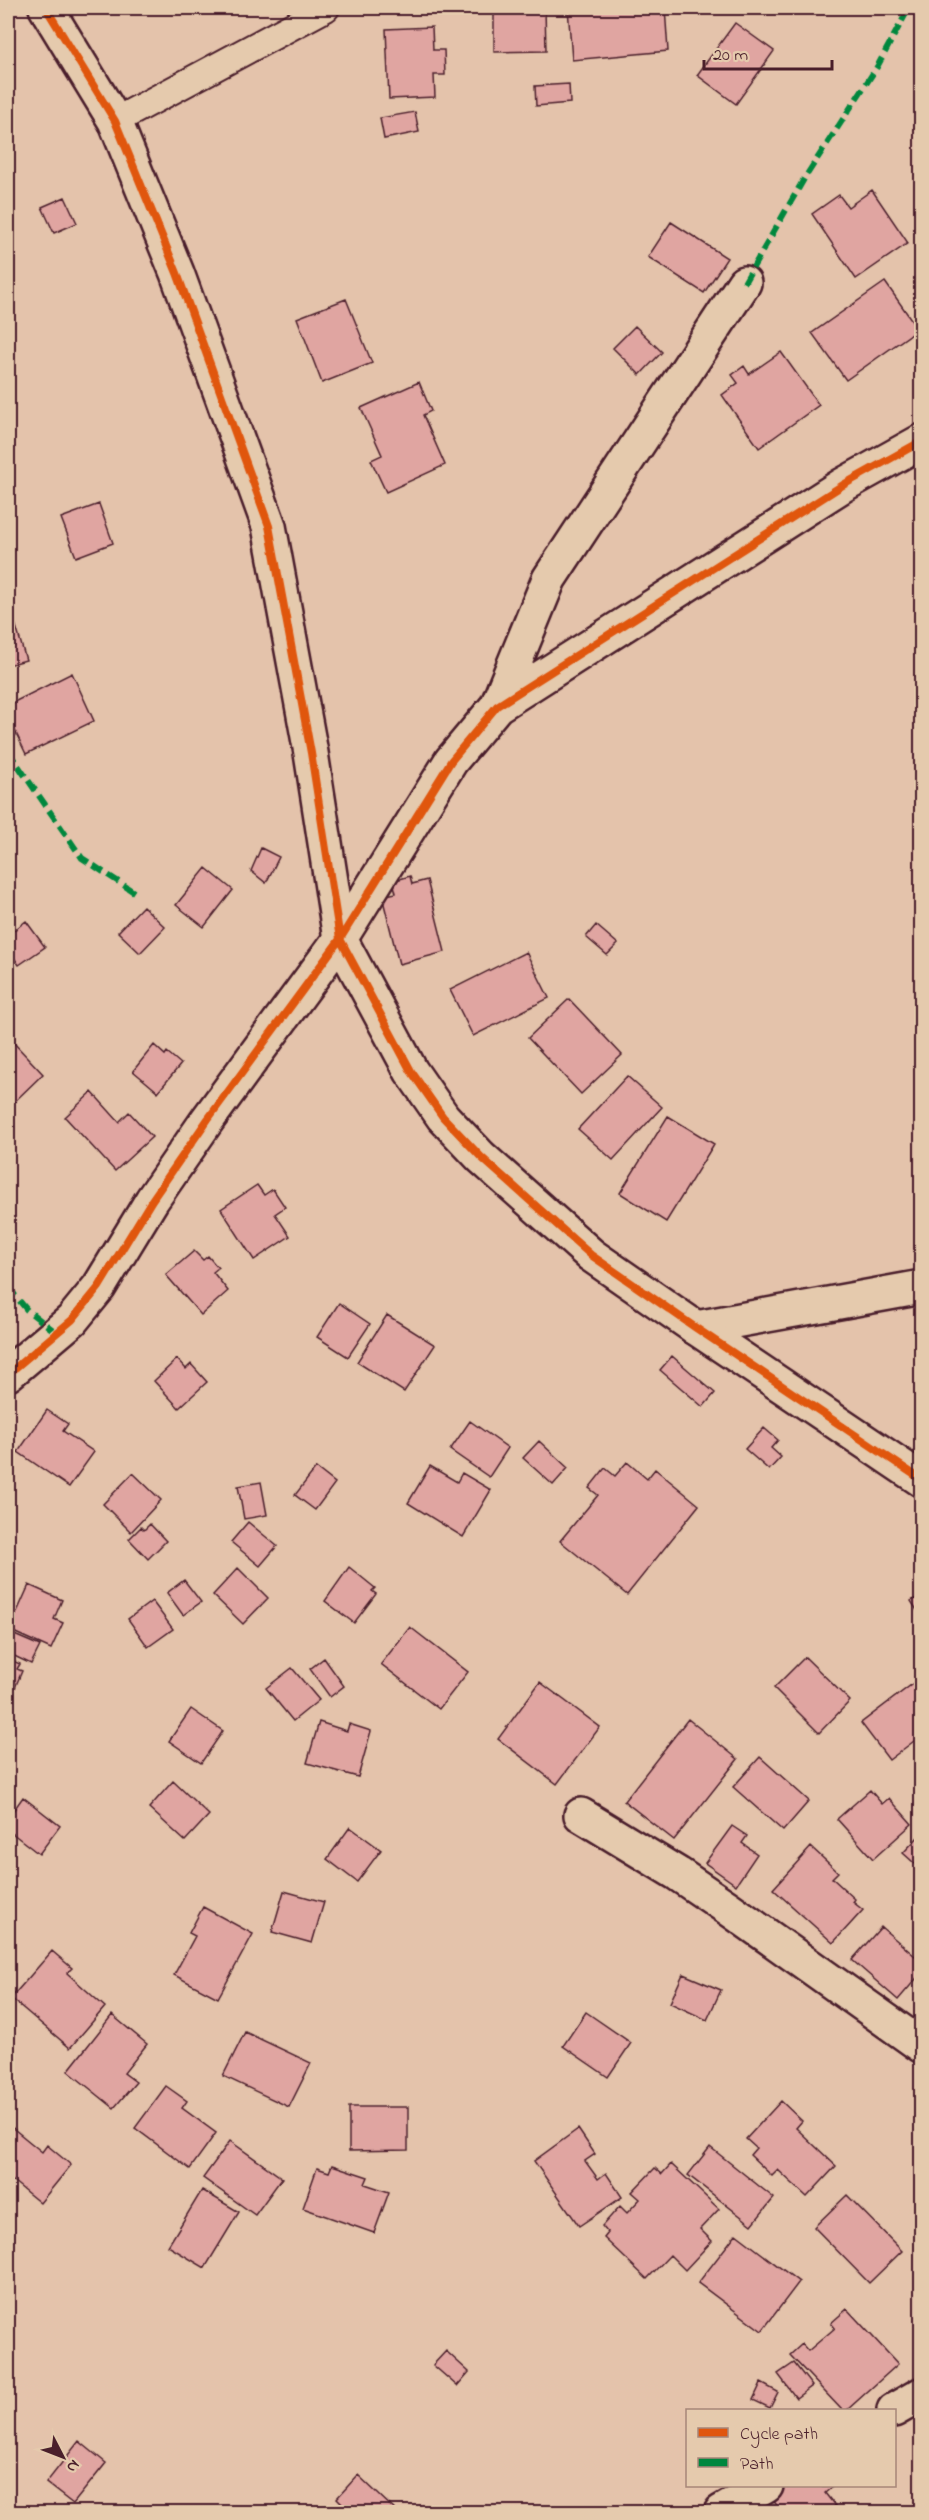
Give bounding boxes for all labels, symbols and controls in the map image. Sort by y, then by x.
scale bar [704,33,832,71]
text: 20 m [713,43,748,69]
legend [686,2409,896,2487]
text: Cycle path [740,2422,818,2448]
north arrow [33,2427,93,2487]
text: Path [740,2452,774,2478]
text: N [60,2454,85,2478]

